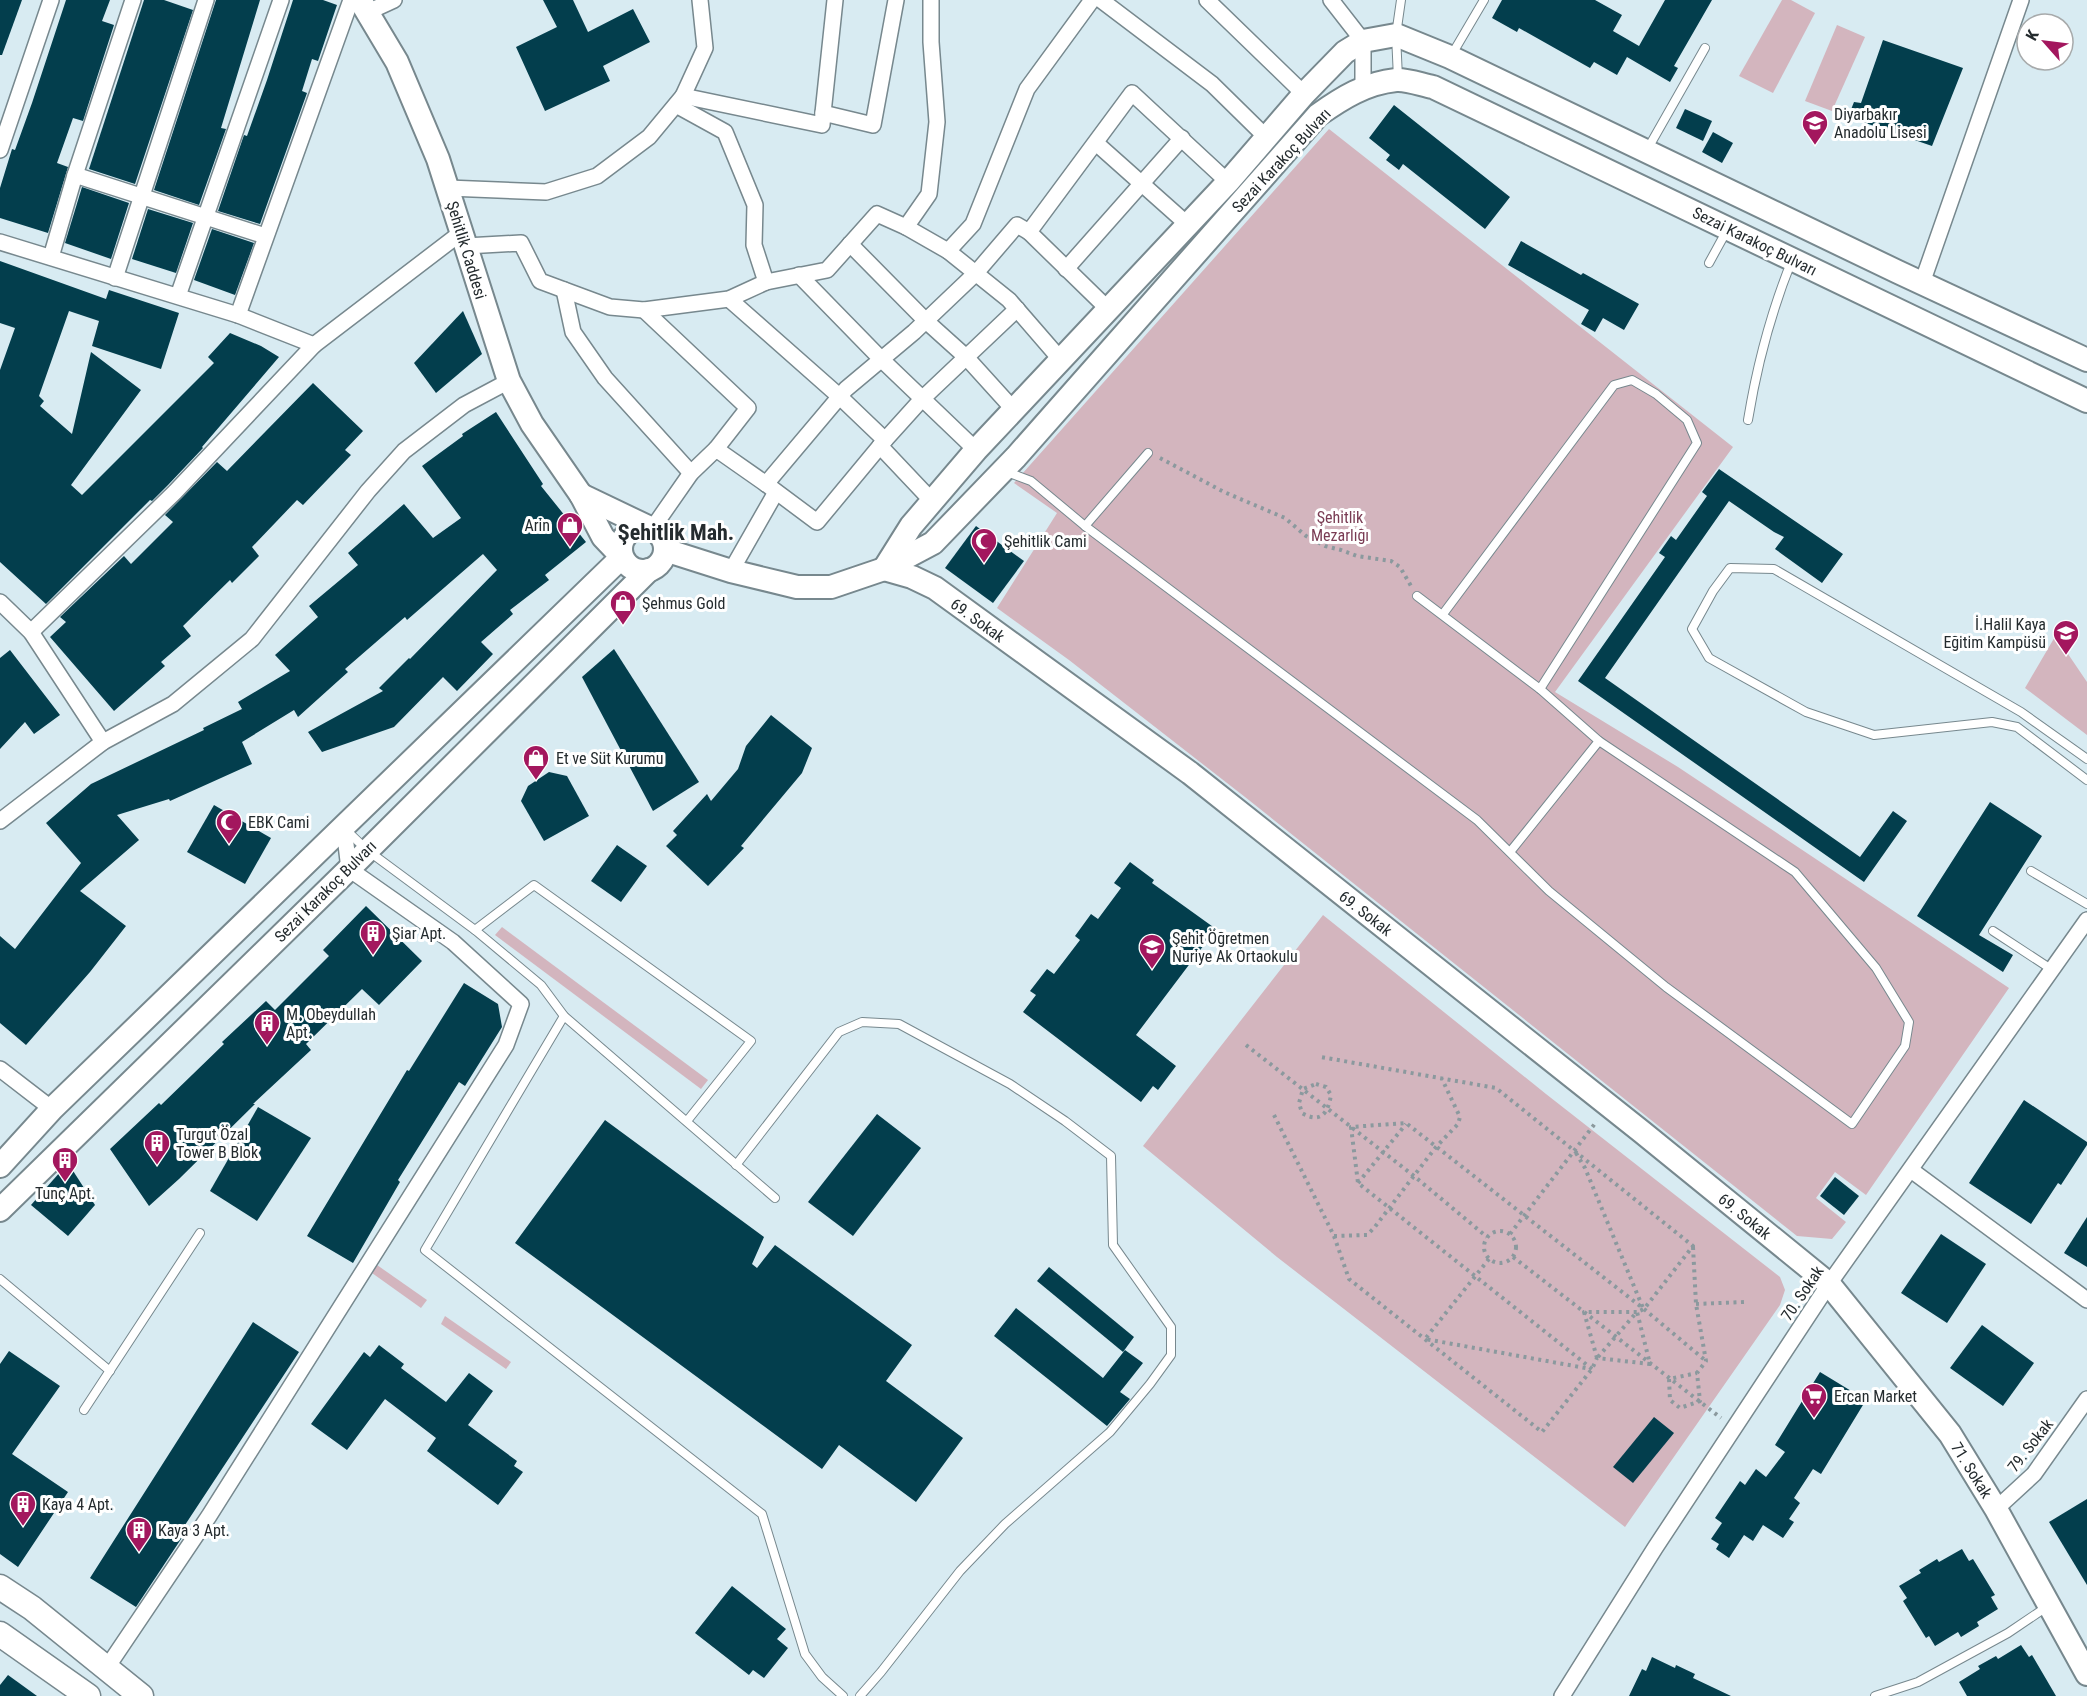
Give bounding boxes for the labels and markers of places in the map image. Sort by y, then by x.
place label: Diyarbakır Anadolu Lisesi [1834,105,1927,142]
school or university icon: Diyarbakır Anadolu Lisesi [1800,108,1830,146]
shop icon: Arin [555,510,585,548]
place label: Arin [524,516,550,535]
mosque icon: Şehitlik Cami [969,526,999,564]
place label: Şehitlik Cami [1004,532,1087,551]
shop icon: Şehmus Gold [608,588,638,626]
place label: Şehmus Gold [642,594,725,613]
place label: İ.Halil Kaya Eğitim Kampüsü [1943,615,2046,652]
school or university icon: İ.Halil Kaya Eğitim Kampüsü [2051,618,2081,656]
shop icon: Et ve Süt Kurumu [521,743,551,781]
place label: Et ve Süt Kurumu [556,749,663,768]
mosque icon: EBK Cami [214,807,244,845]
place label: EBK Cami [248,813,310,832]
building icon: Şiar Apt. [358,918,388,956]
place label: Şiar Apt. [392,924,446,943]
place label: Şehit Öğretmen Nuriye Ak Ortaokulu [1172,929,1298,966]
school or university icon: Şehit Öğretmen Nuriye Ak Ortaokulu [1137,932,1167,970]
place label: M. Obeydullah Apt. [286,1005,376,1042]
building icon: M. Obeydullah Apt. [252,1008,282,1046]
place label: Turgut Özal Tower B Blok [176,1125,259,1162]
building icon: Turgut Özal Tower B Blok [142,1128,172,1166]
building icon: Tunç Apt. [50,1145,80,1183]
place label: Tunç Apt. [35,1184,95,1203]
supermarket icon: Ercan Market [1799,1381,1829,1419]
place label: Ercan Market [1834,1387,1917,1406]
building icon: Kaya 4 Apt. [8,1489,38,1527]
place label: Kaya 4 Apt. [42,1495,114,1514]
building icon: Kaya 3 Apt. [124,1515,154,1553]
place label: Kaya 3 Apt. [158,1521,230,1540]

